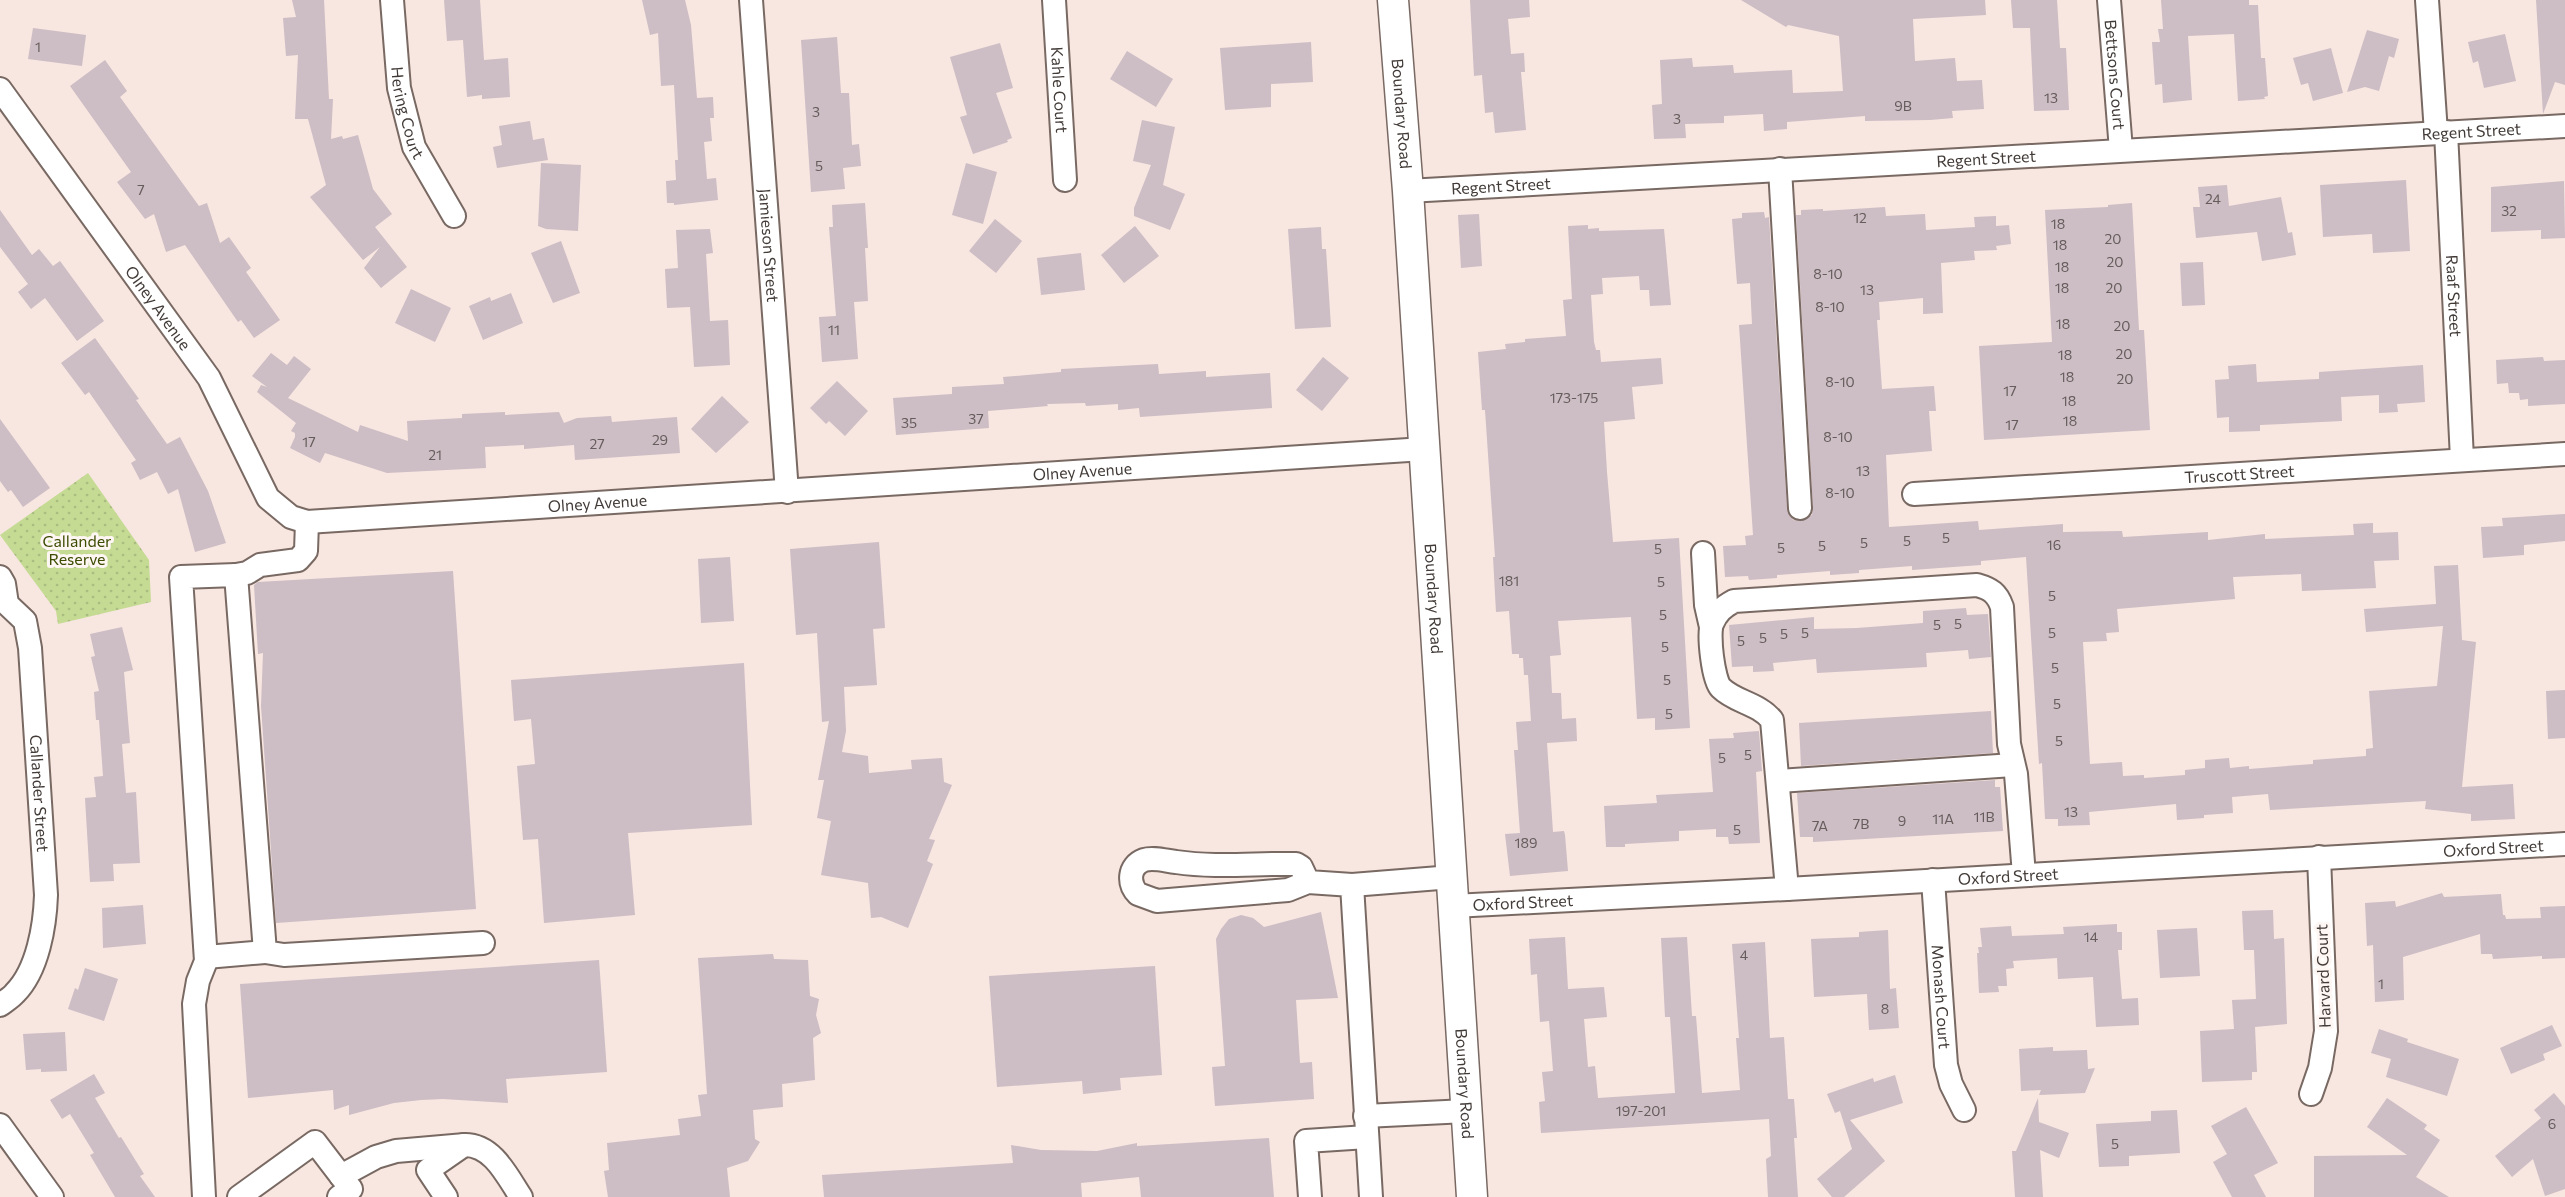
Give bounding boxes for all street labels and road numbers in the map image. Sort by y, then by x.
street label: Bettsons Court [2102,19,2129,131]
street label: Kahle Court [1048,46,1072,134]
street label: Boundary Road [1389,58,1416,170]
street label: Hering Court [388,66,429,162]
street label: Regent Street [2421,118,2522,143]
street label: Regent Street [1936,146,2037,170]
street label: Regent Street [1451,173,1552,198]
street label: Jamieson Street [756,188,783,303]
street label: Raaf Street [2443,254,2466,338]
street label: Olney Avenue [122,262,195,353]
street label: Olney Avenue [1032,458,1133,484]
street label: Truscott Street [2184,461,2295,486]
street label: Olney Avenue [547,490,648,515]
street label: Boundary Road [1421,543,1447,654]
street label: Callander Street [27,734,53,853]
street label: Oxford Street [2443,835,2545,860]
street label: Oxford Street [1957,863,2059,888]
street label: Oxford Street [1472,890,1574,914]
street label: Harvard Court [2311,923,2334,1028]
street label: Monash Court [1929,944,1955,1050]
street label: Boundary Road [1452,1028,1478,1139]

